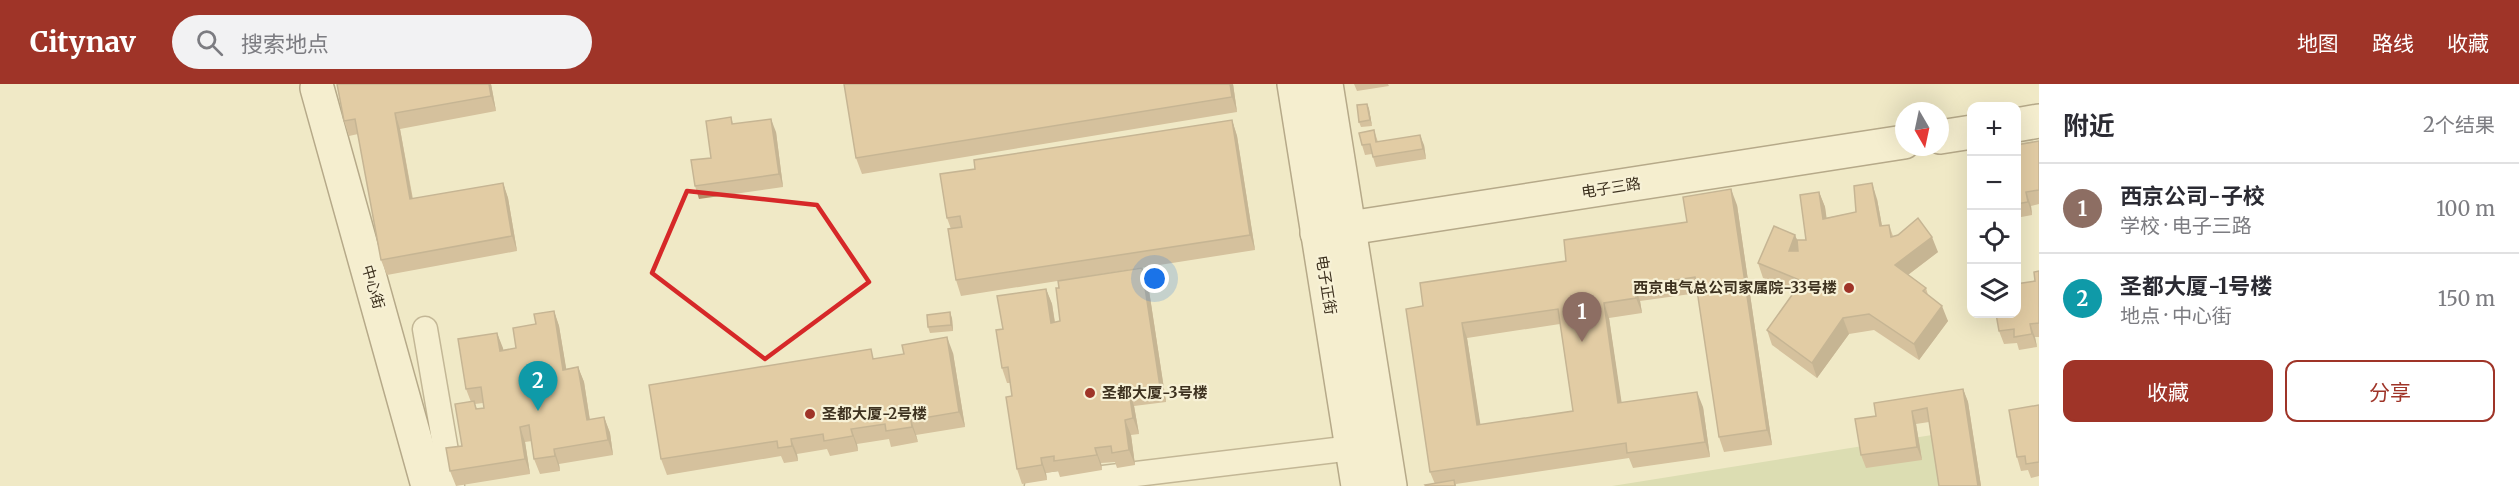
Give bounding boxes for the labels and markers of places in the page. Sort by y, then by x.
place label: 西京电气总公司家属院-33号楼 [1633,278,1837,297]
marker: 西京电气总公司家属院-33号楼 [1842,281,1856,295]
pin: 1 [1562,292,1602,342]
pin: 2 [518,362,558,411]
place label: 圣都大厦-3号楼 [1102,383,1208,402]
marker: 圣都大厦-3号楼 [1083,386,1097,400]
place label: 圣都大厦-2号楼 [822,404,927,423]
marker: 圣都大厦-2号楼 [803,407,817,421]

